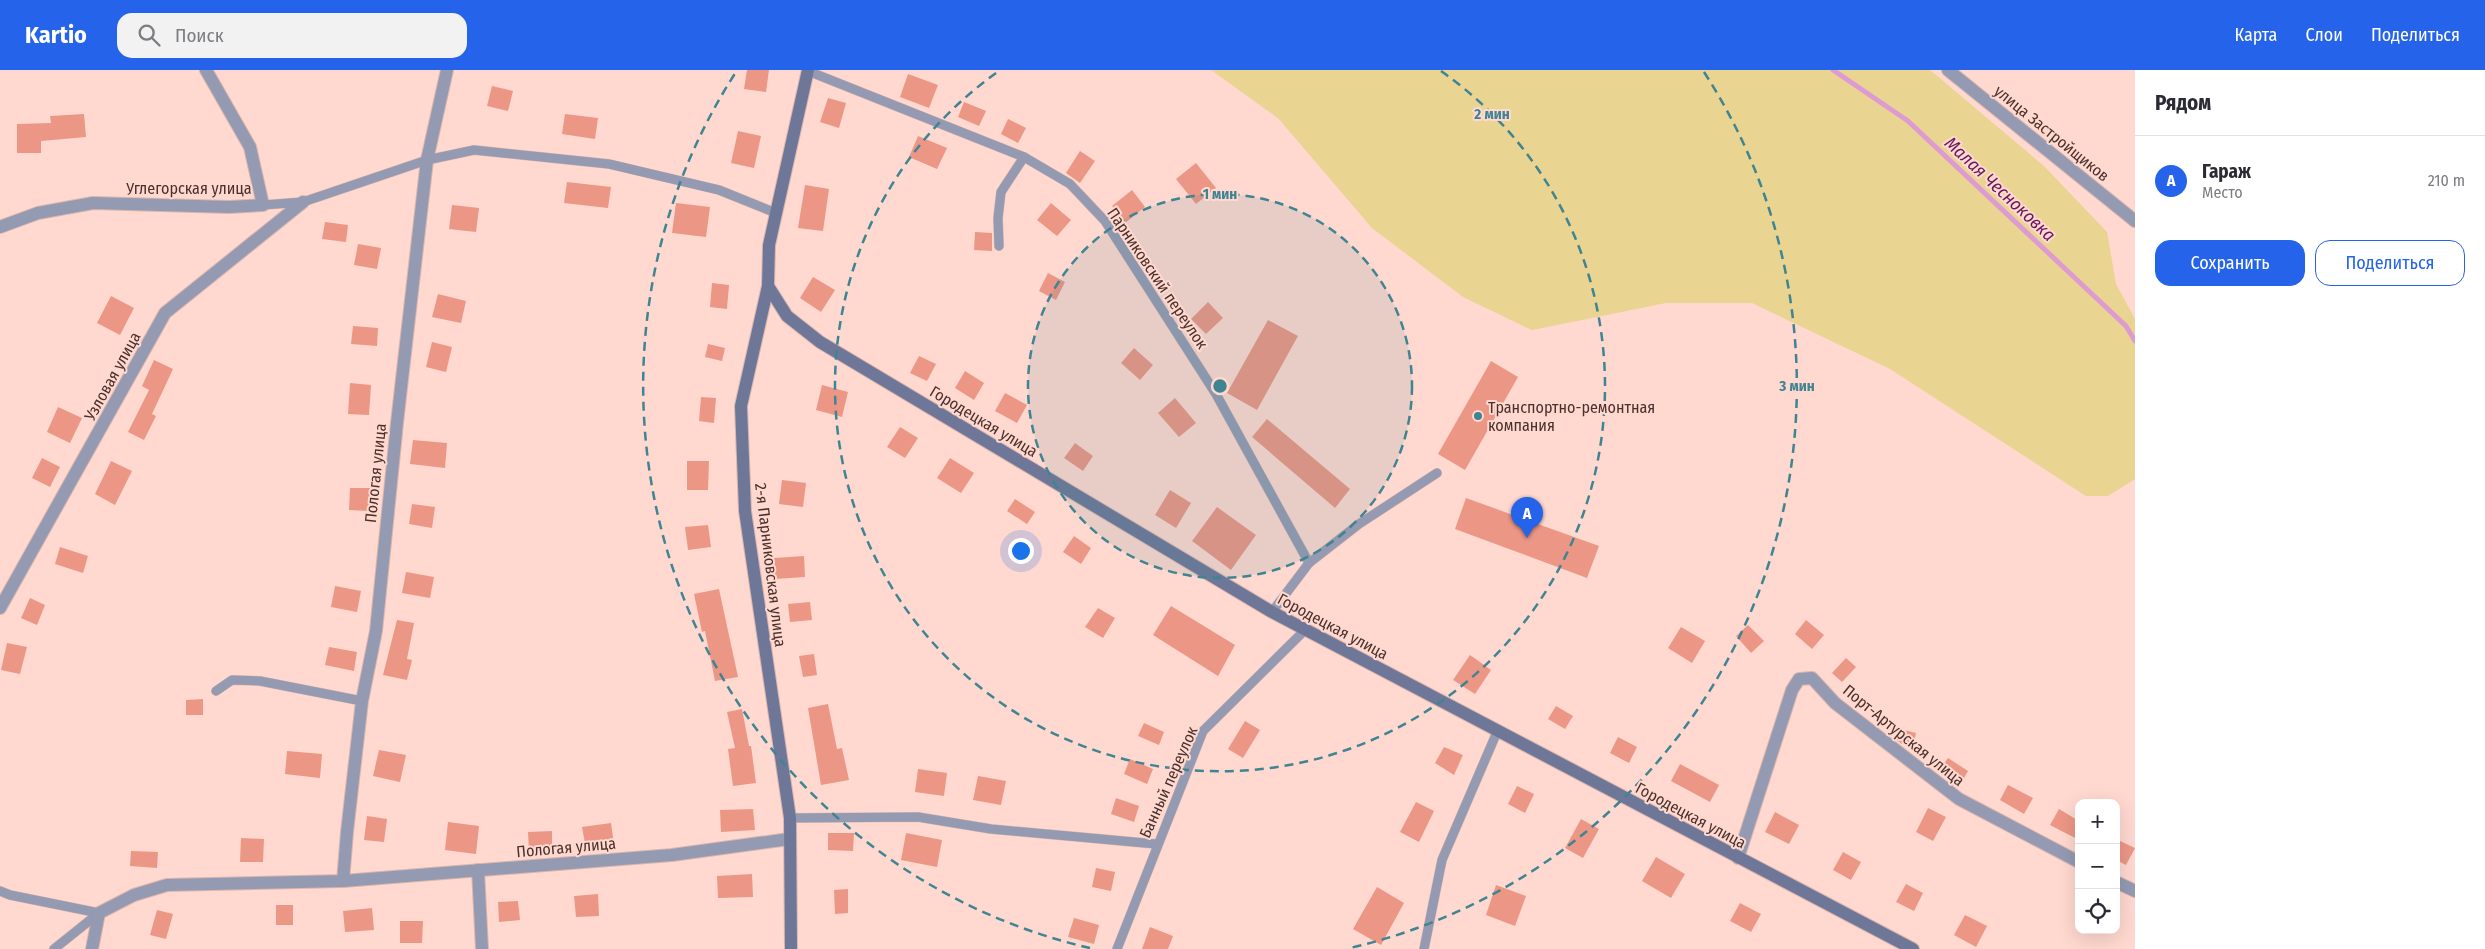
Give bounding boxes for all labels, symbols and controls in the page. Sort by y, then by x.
search box [117,13,467,58]
text: Kartio [25,21,87,49]
icon: search [135,21,163,49]
text: Поиск [175,24,224,47]
text: Карта [2234,24,2277,46]
text: Слои [2305,24,2343,46]
text: Поделиться [2371,24,2460,46]
street label: улица Застройщиков [1990,81,2113,185]
text: Рядом [2155,90,2211,116]
text: 2 мин [1473,105,1510,123]
water label: Малая Чесноковка [1940,132,2060,246]
text: Гараж [2202,160,2251,183]
text: A [2167,171,2175,190]
text: 210 m [2428,171,2465,190]
street label: Углегорская улица [125,179,252,198]
text: Место [2202,183,2243,202]
text: 1 мин [1203,185,1237,203]
street label: Парниковский переулок [1103,204,1212,353]
button: Сохранить [2155,240,2305,286]
button: Поделиться [2315,240,2465,286]
street label: Узловая улица [80,329,145,425]
centre of rings [1211,377,1229,395]
text: 3 мин [1778,377,1815,395]
street label: Городецкая улица [926,382,1041,461]
place label: Транспортно-ремонтная компания [1488,398,1655,435]
marker: Транспортно-ремонтная компания [1472,410,1484,422]
street label: Пологая улица [361,422,390,524]
street label: 2-я Парниковская улица [751,482,790,648]
pin: A [1511,497,1543,538]
your location [1008,538,1034,564]
street label: Городецкая улица [1274,589,1391,664]
street label: Порт-Артурская улица [1839,681,1968,790]
street label: Банный переулок [1135,723,1202,841]
street label: Городецкая улица [1632,778,1749,853]
map controls [2075,799,2120,934]
button: + [2075,799,2120,844]
street label: Пологая улица [516,834,617,861]
button: − [2075,844,2120,889]
button: locate [2075,889,2120,934]

